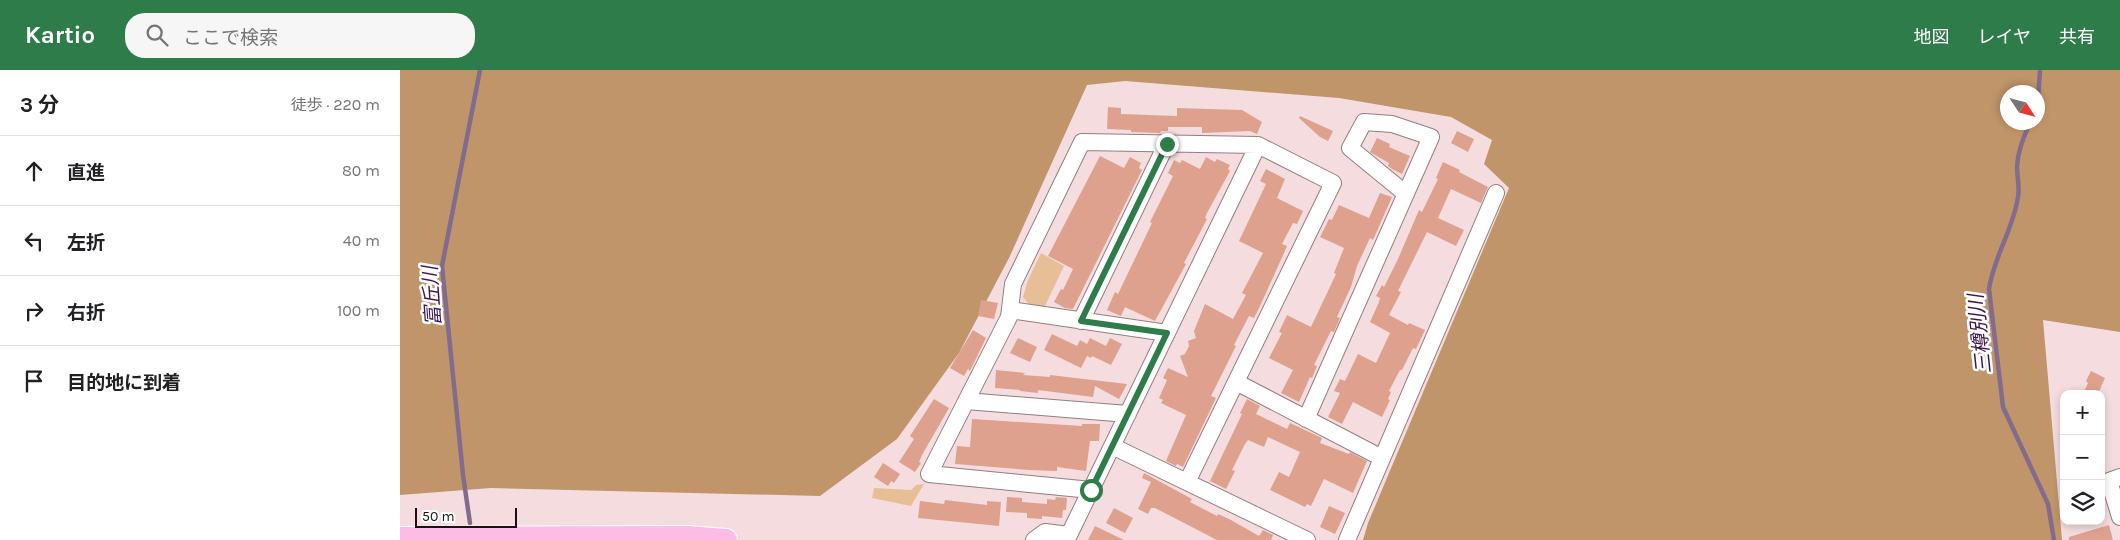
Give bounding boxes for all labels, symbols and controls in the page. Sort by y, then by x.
search box [125,13,475,58]
text: Kartio [25,21,95,49]
icon: search [143,21,171,49]
text: 地図 [1914,26,1950,48]
text: レイヤ [1978,26,2031,48]
text: 共有 [2059,26,2095,48]
text: ここで検索 [183,27,278,49]
north arrow [2000,85,2045,130]
text: 3 分 [20,93,59,117]
text: 徒歩 · 220 m [291,95,380,114]
route end [1156,133,1179,156]
icon: ahead [20,157,48,185]
text: 80 m [342,161,380,180]
text: 直進 [67,162,105,184]
icon: left [20,227,48,255]
text: 40 m [343,231,380,250]
text: 左折 [67,232,105,254]
water label: 富丘川 [418,263,446,327]
water label: 三樽別川 [1964,291,1996,375]
icon: right [20,297,48,325]
text: 100 m [337,301,380,320]
text: 右折 [67,302,105,324]
icon: arrive [20,367,48,395]
text: 目的地に到着 [67,372,181,394]
map controls [2060,390,2105,525]
button: + [2060,390,2105,435]
button: − [2060,435,2105,480]
route start [1080,479,1103,502]
button: layers [2060,480,2105,525]
scale bar [415,505,518,528]
text: 50 m [422,508,455,525]

